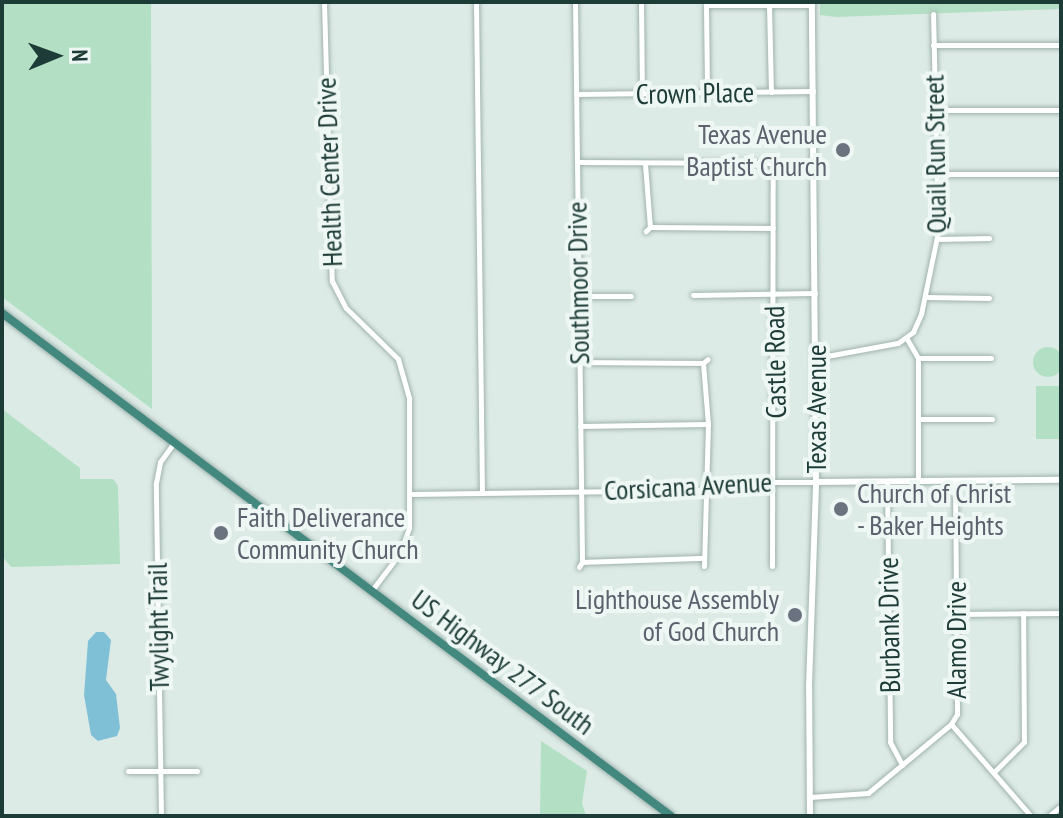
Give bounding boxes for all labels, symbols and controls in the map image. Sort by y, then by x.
north arrow [16,16,96,96]
text: N [66,49,94,62]
street label: Quail Run Street [917,74,953,234]
street label: Crown Place [636,75,754,111]
street label: Health Center Drive [309,77,349,267]
place label: Texas Avenue Baptist Church [686,117,827,183]
marker: Texas Avenue Baptist Church [834,141,852,159]
street label: Southmoor Drive [560,201,596,365]
street label: Castle Road [757,305,793,419]
street label: Texas Avenue [799,344,833,474]
street label: Corsicana Avenue [603,465,773,507]
place label: Church of Christ - Baker Heights [857,476,1011,542]
place label: Faith Deliverance Community Church [237,500,419,566]
marker: Church of Christ - Baker Heights [832,500,850,518]
marker: Faith Deliverance Community Church [212,524,230,542]
street label: Burbank Drive [871,557,907,693]
street label: Twylight Trail [140,562,176,692]
street label: Alamo Drive [939,581,973,699]
street label: US Highway 277 South [404,582,602,742]
place label: Lighthouse Assembly of God Church [574,582,779,648]
marker: Lighthouse Assembly of God Church [786,606,804,624]

